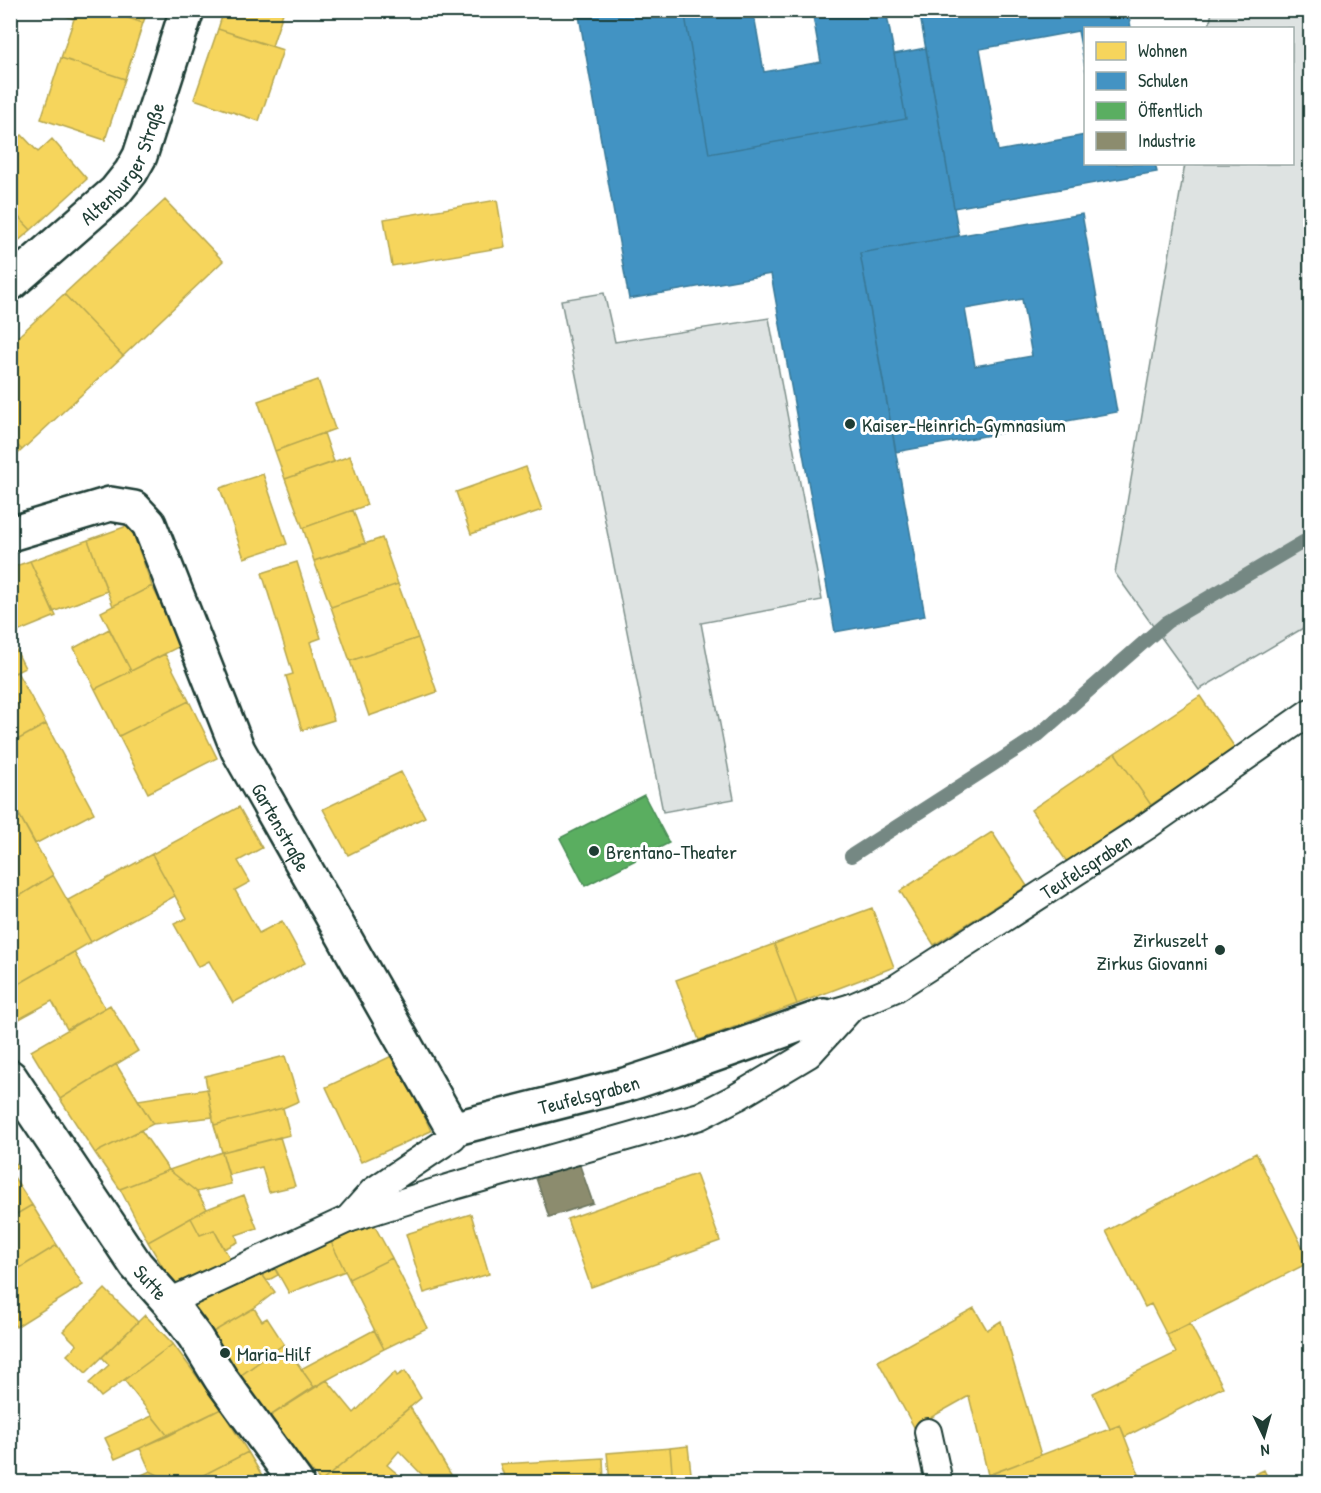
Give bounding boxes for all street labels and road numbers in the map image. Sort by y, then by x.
street label: Altenburger Straße [74,99,170,230]
street label: Gartenstraße [246,778,318,876]
street label: Teufelsgraben [1035,826,1136,905]
street label: Teufelsgraben [535,1068,643,1120]
street label: Sutte [128,1258,174,1305]

